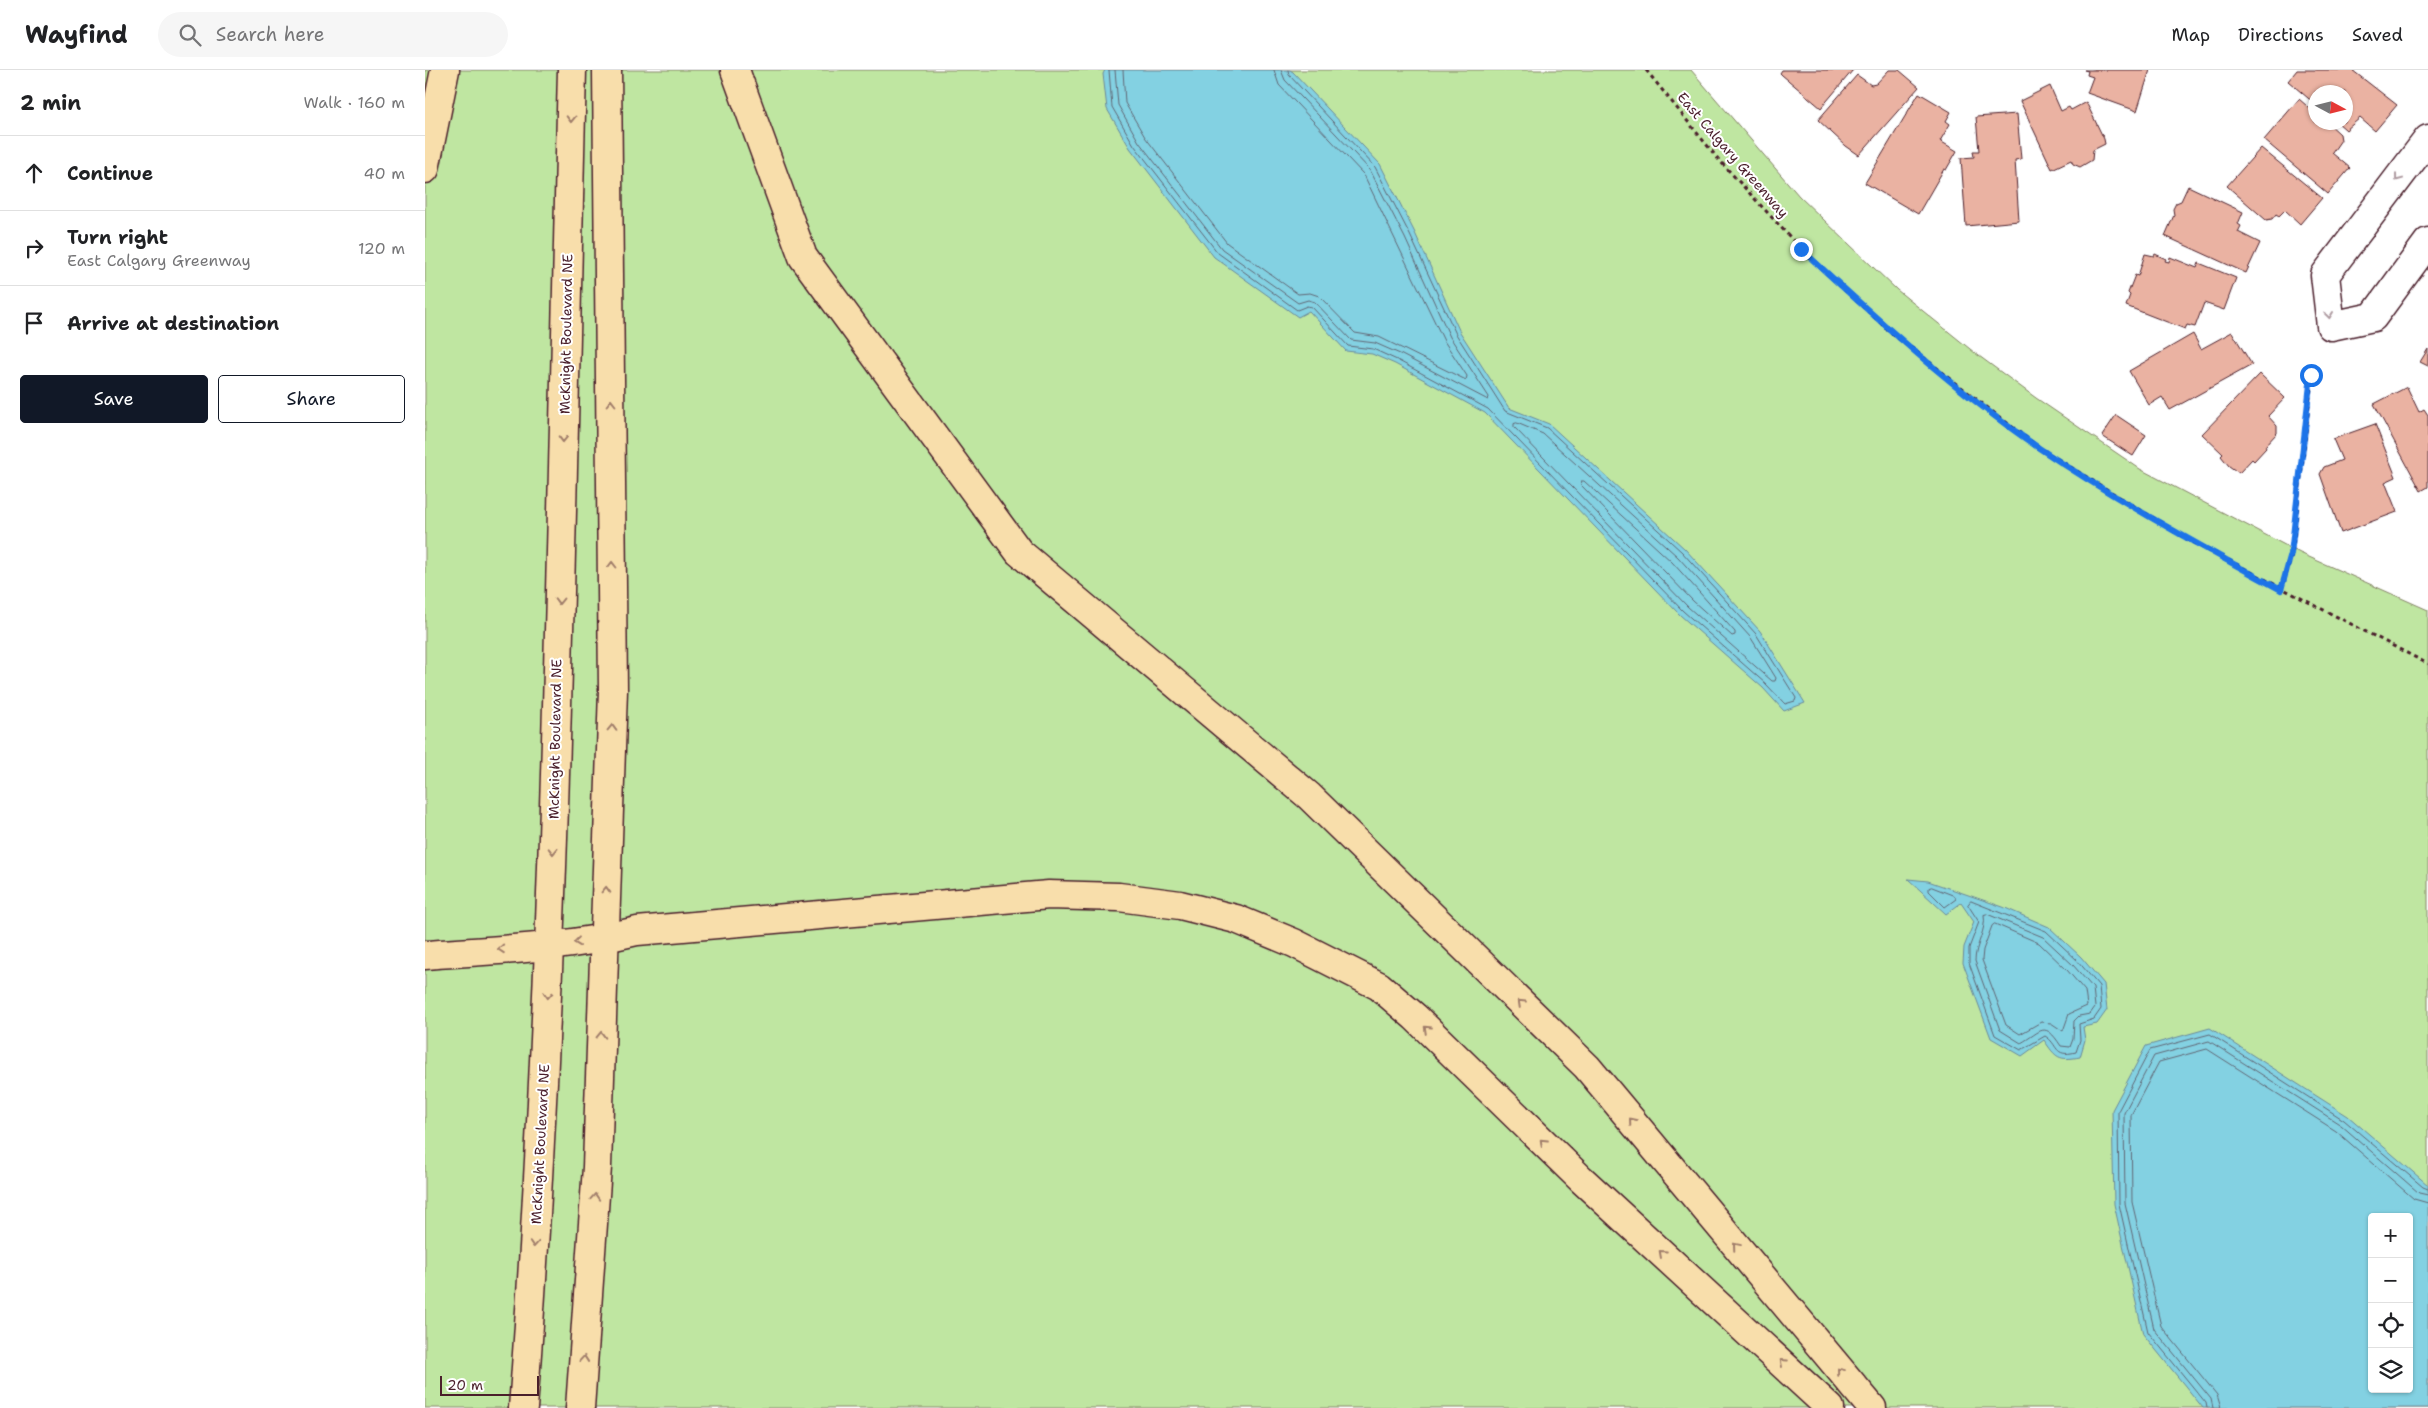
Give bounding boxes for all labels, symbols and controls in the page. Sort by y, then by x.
search box [158,12,508,57]
text: Wayfind [25,19,128,51]
icon: search [176,21,204,49]
text: Search here [216,22,324,47]
text: Map [2172,23,2210,47]
text: Directions [2238,23,2324,47]
text: Saved [2352,23,2403,47]
north arrow [2308,85,2353,130]
street label: East Calgary Greenway [1673,88,1793,222]
text: 2 min [20,89,81,117]
text: Walk · 160 m [304,92,405,113]
one-way arrow [565,115,576,123]
icon: ahead [20,159,48,187]
text: Continue [67,161,153,186]
text: 40 m [363,163,405,184]
one-way arrow [2396,172,2404,181]
text: Turn right [67,225,168,250]
icon: right [20,234,48,262]
text: 120 m [358,238,405,259]
route end [1790,238,1813,261]
text: East Calgary Greenway [67,250,251,271]
street label: McKnight Boulevard NE [556,253,576,414]
icon: arrive [20,309,48,337]
text: Arrive at destination [67,311,279,336]
one-way arrow [2323,312,2334,320]
route start [2300,364,2323,387]
button: Save [20,375,208,423]
button: Share [218,375,405,423]
one-way arrow [605,399,616,407]
one-way arrow [558,435,568,443]
one-way arrow [607,561,617,569]
one-way arrow [554,598,564,605]
street label: McKnight Boulevard NE [545,658,565,819]
one-way arrow [606,724,617,732]
one-way arrow [547,847,558,855]
one-way arrow [600,886,611,894]
one-way arrow [573,937,581,947]
one-way arrow [497,944,505,955]
one-way arrow [542,991,553,999]
one-way arrow [1518,1000,1527,1009]
one-way arrow [1424,1026,1433,1035]
one-way arrow [596,1031,606,1038]
street label: McKnight Boulevard NE [527,1063,553,1225]
one-way arrow [1628,1118,1637,1127]
one-way arrow [1540,1139,1549,1148]
one-way arrow [589,1193,600,1201]
map controls [2368,1213,2413,1393]
button: + [2368,1213,2413,1258]
one-way arrow [529,1241,540,1249]
one-way arrow [1733,1243,1741,1252]
one-way arrow [1659,1250,1668,1259]
button: − [2368,1258,2413,1303]
button: locate [2368,1303,2413,1348]
button: layers [2368,1348,2413,1393]
one-way arrow [578,1355,589,1363]
one-way arrow [1779,1359,1788,1368]
one-way arrow [1837,1368,1845,1377]
scale bar [440,1373,539,1396]
text: 20 m [447,1376,483,1394]

